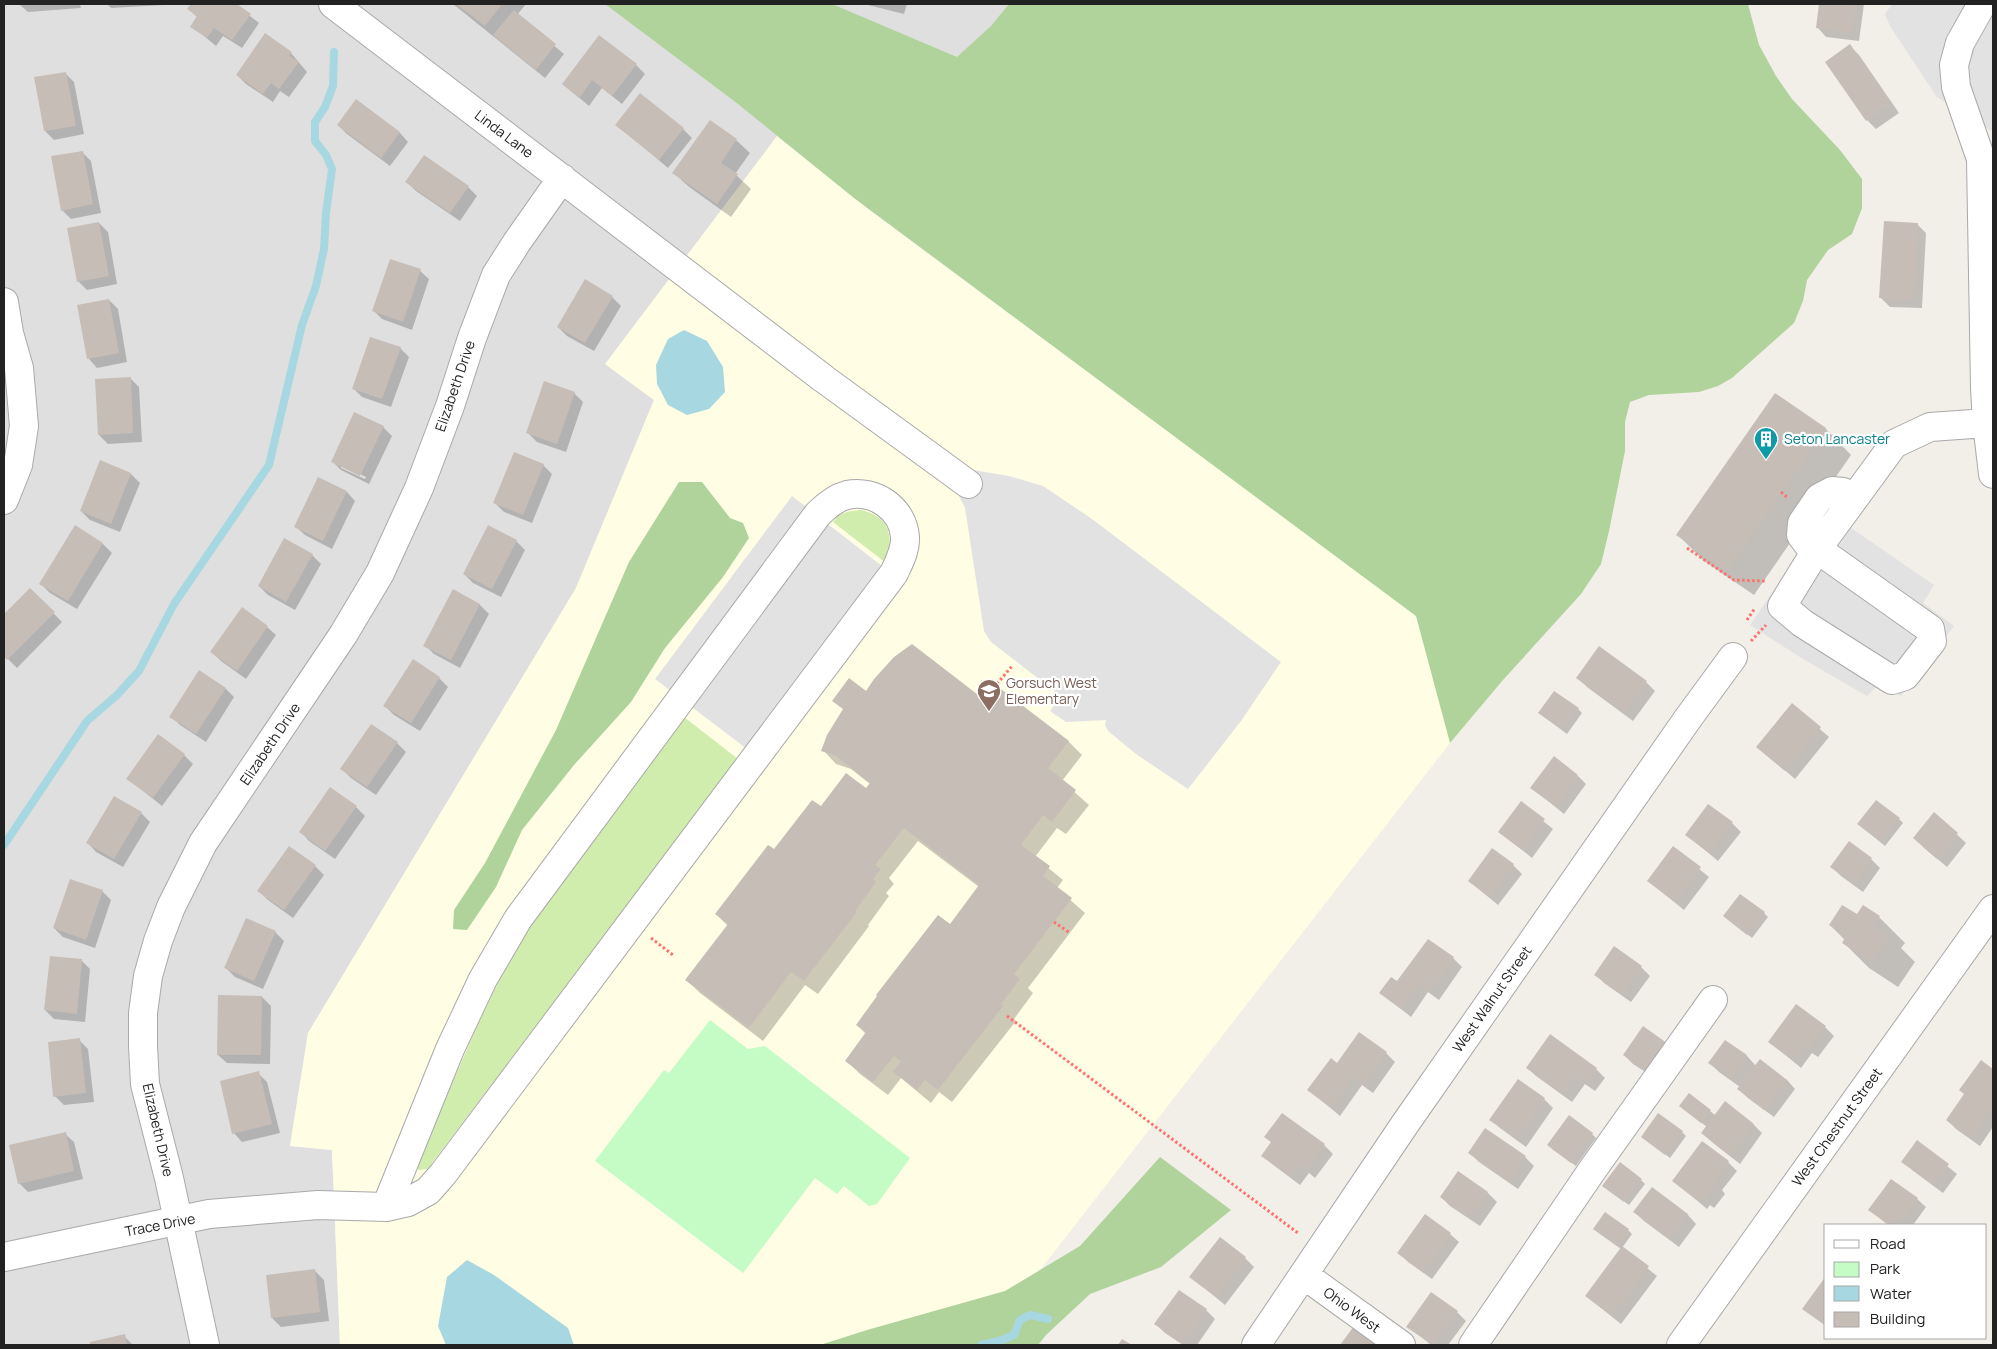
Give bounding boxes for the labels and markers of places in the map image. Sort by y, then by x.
building icon: Seton Lancaster [1753,426,1779,460]
place label: Seton Lancaster [1784,429,1890,448]
place label: Gorsuch West Elementary [1006,673,1097,708]
school or university icon: Gorsuch West Elementary [976,678,1002,712]

